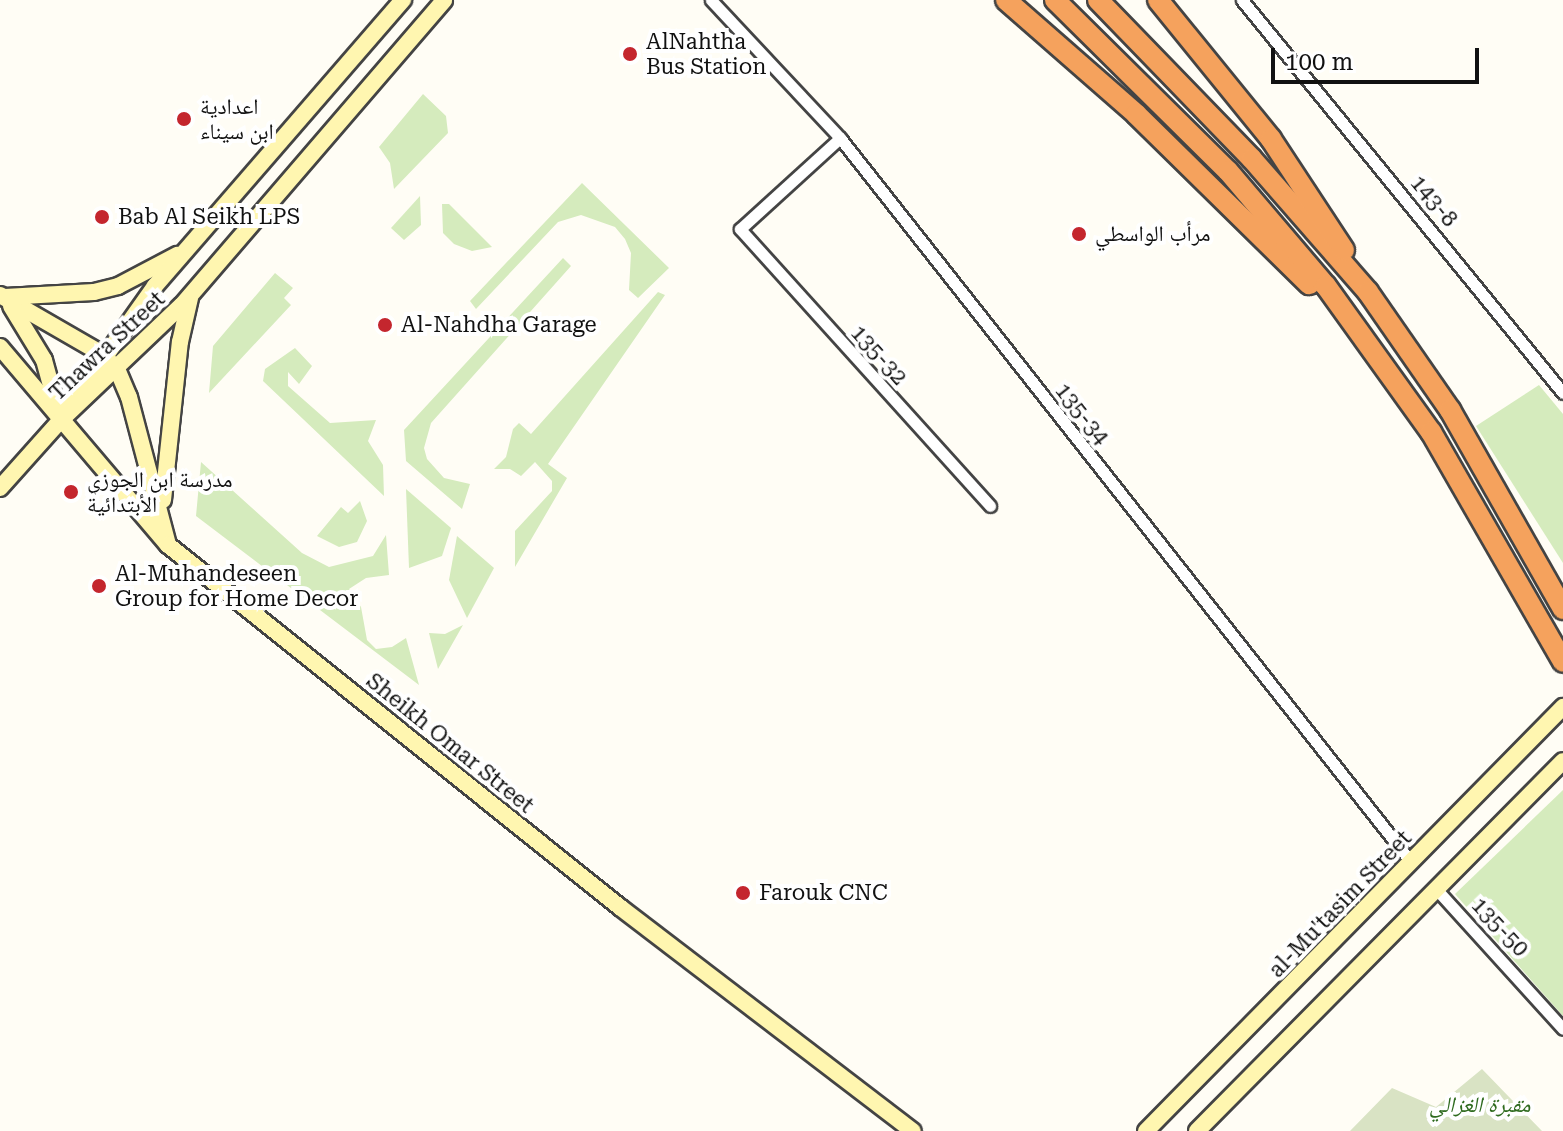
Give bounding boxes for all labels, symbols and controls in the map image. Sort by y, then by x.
place label: AlNahtha Bus Station [646,28,767,80]
scale bar [1275,32,1483,82]
marker: AlNahtha Bus Station [621,45,639,63]
text: 100 m [1285,48,1353,76]
place label: اعدادية ابن سيناء [200,93,274,144]
marker: اعدادية ابن سيناء [175,110,193,128]
street label: 143-8 [1405,170,1463,232]
place label: Bab Al Seikh LPS [118,204,300,230]
marker: Bab Al Seikh LPS [93,208,111,226]
place label: مرأب الواسطي [1095,221,1211,247]
marker: مرأب الواسطي [1070,225,1088,243]
street label: Thawra Street [44,286,170,406]
place label: Al-Nahdha Garage [401,312,597,338]
marker: Al-Nahdha Garage [376,316,394,334]
street label: 135-32 [845,320,913,390]
street label: 135-34 [1050,378,1114,450]
place label: مدرسة ابن الجوزي الأبتدائية [87,466,233,518]
marker: مدرسة ابن الجوزي الأبتدائية [62,483,80,501]
place label: Al-Muhandeseen Group for Home Decor [115,560,358,612]
marker: Al-Muhandeseen Group for Home Decor [90,577,108,595]
street label: Sheikh Omar Street [361,667,539,819]
street label: al-Mu'tasim Street [1263,825,1417,983]
place label: Farouk CNC [759,880,888,906]
marker: Farouk CNC [734,884,752,902]
street label: 135-50 [1466,892,1534,962]
park label: مقبرة الغزالي [1429,1092,1531,1118]

